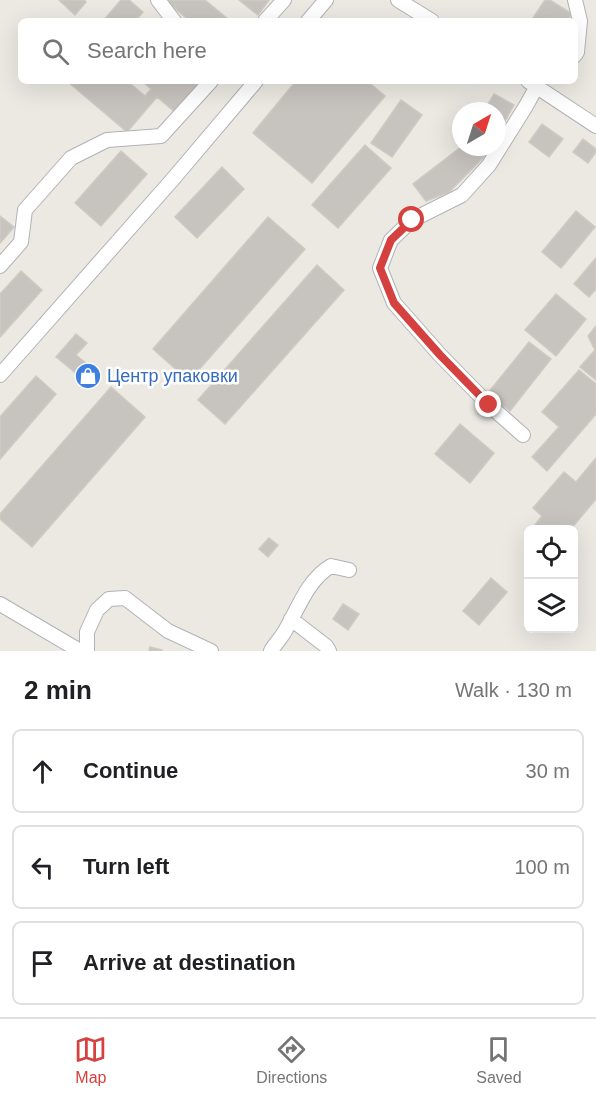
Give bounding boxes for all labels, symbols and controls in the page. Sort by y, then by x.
search box [18,18,578,84]
icon: search [39,35,72,68]
text: Search here [87,38,207,63]
north arrow [452,102,506,156]
route start [398,206,424,232]
shop icon: Центр упаковки [73,361,103,391]
place label: Центр упаковки [107,366,238,386]
route end [475,391,501,417]
map controls [524,525,578,633]
button: locate [524,525,578,579]
button: layers [524,579,578,633]
text: 2 min [24,675,92,705]
text: Walk · 130 m [455,679,572,701]
icon: ahead [26,755,59,788]
text: Continue [83,758,178,783]
text: 30 m [526,760,570,782]
icon: left [26,851,59,884]
text: Turn left [83,854,169,879]
text: 100 m [514,856,570,878]
icon: arrive [26,947,59,980]
text: Arrive at destination [83,950,296,975]
tab: Map [74,1033,107,1087]
tab: Directions [256,1033,327,1087]
tab: Saved [476,1033,522,1087]

